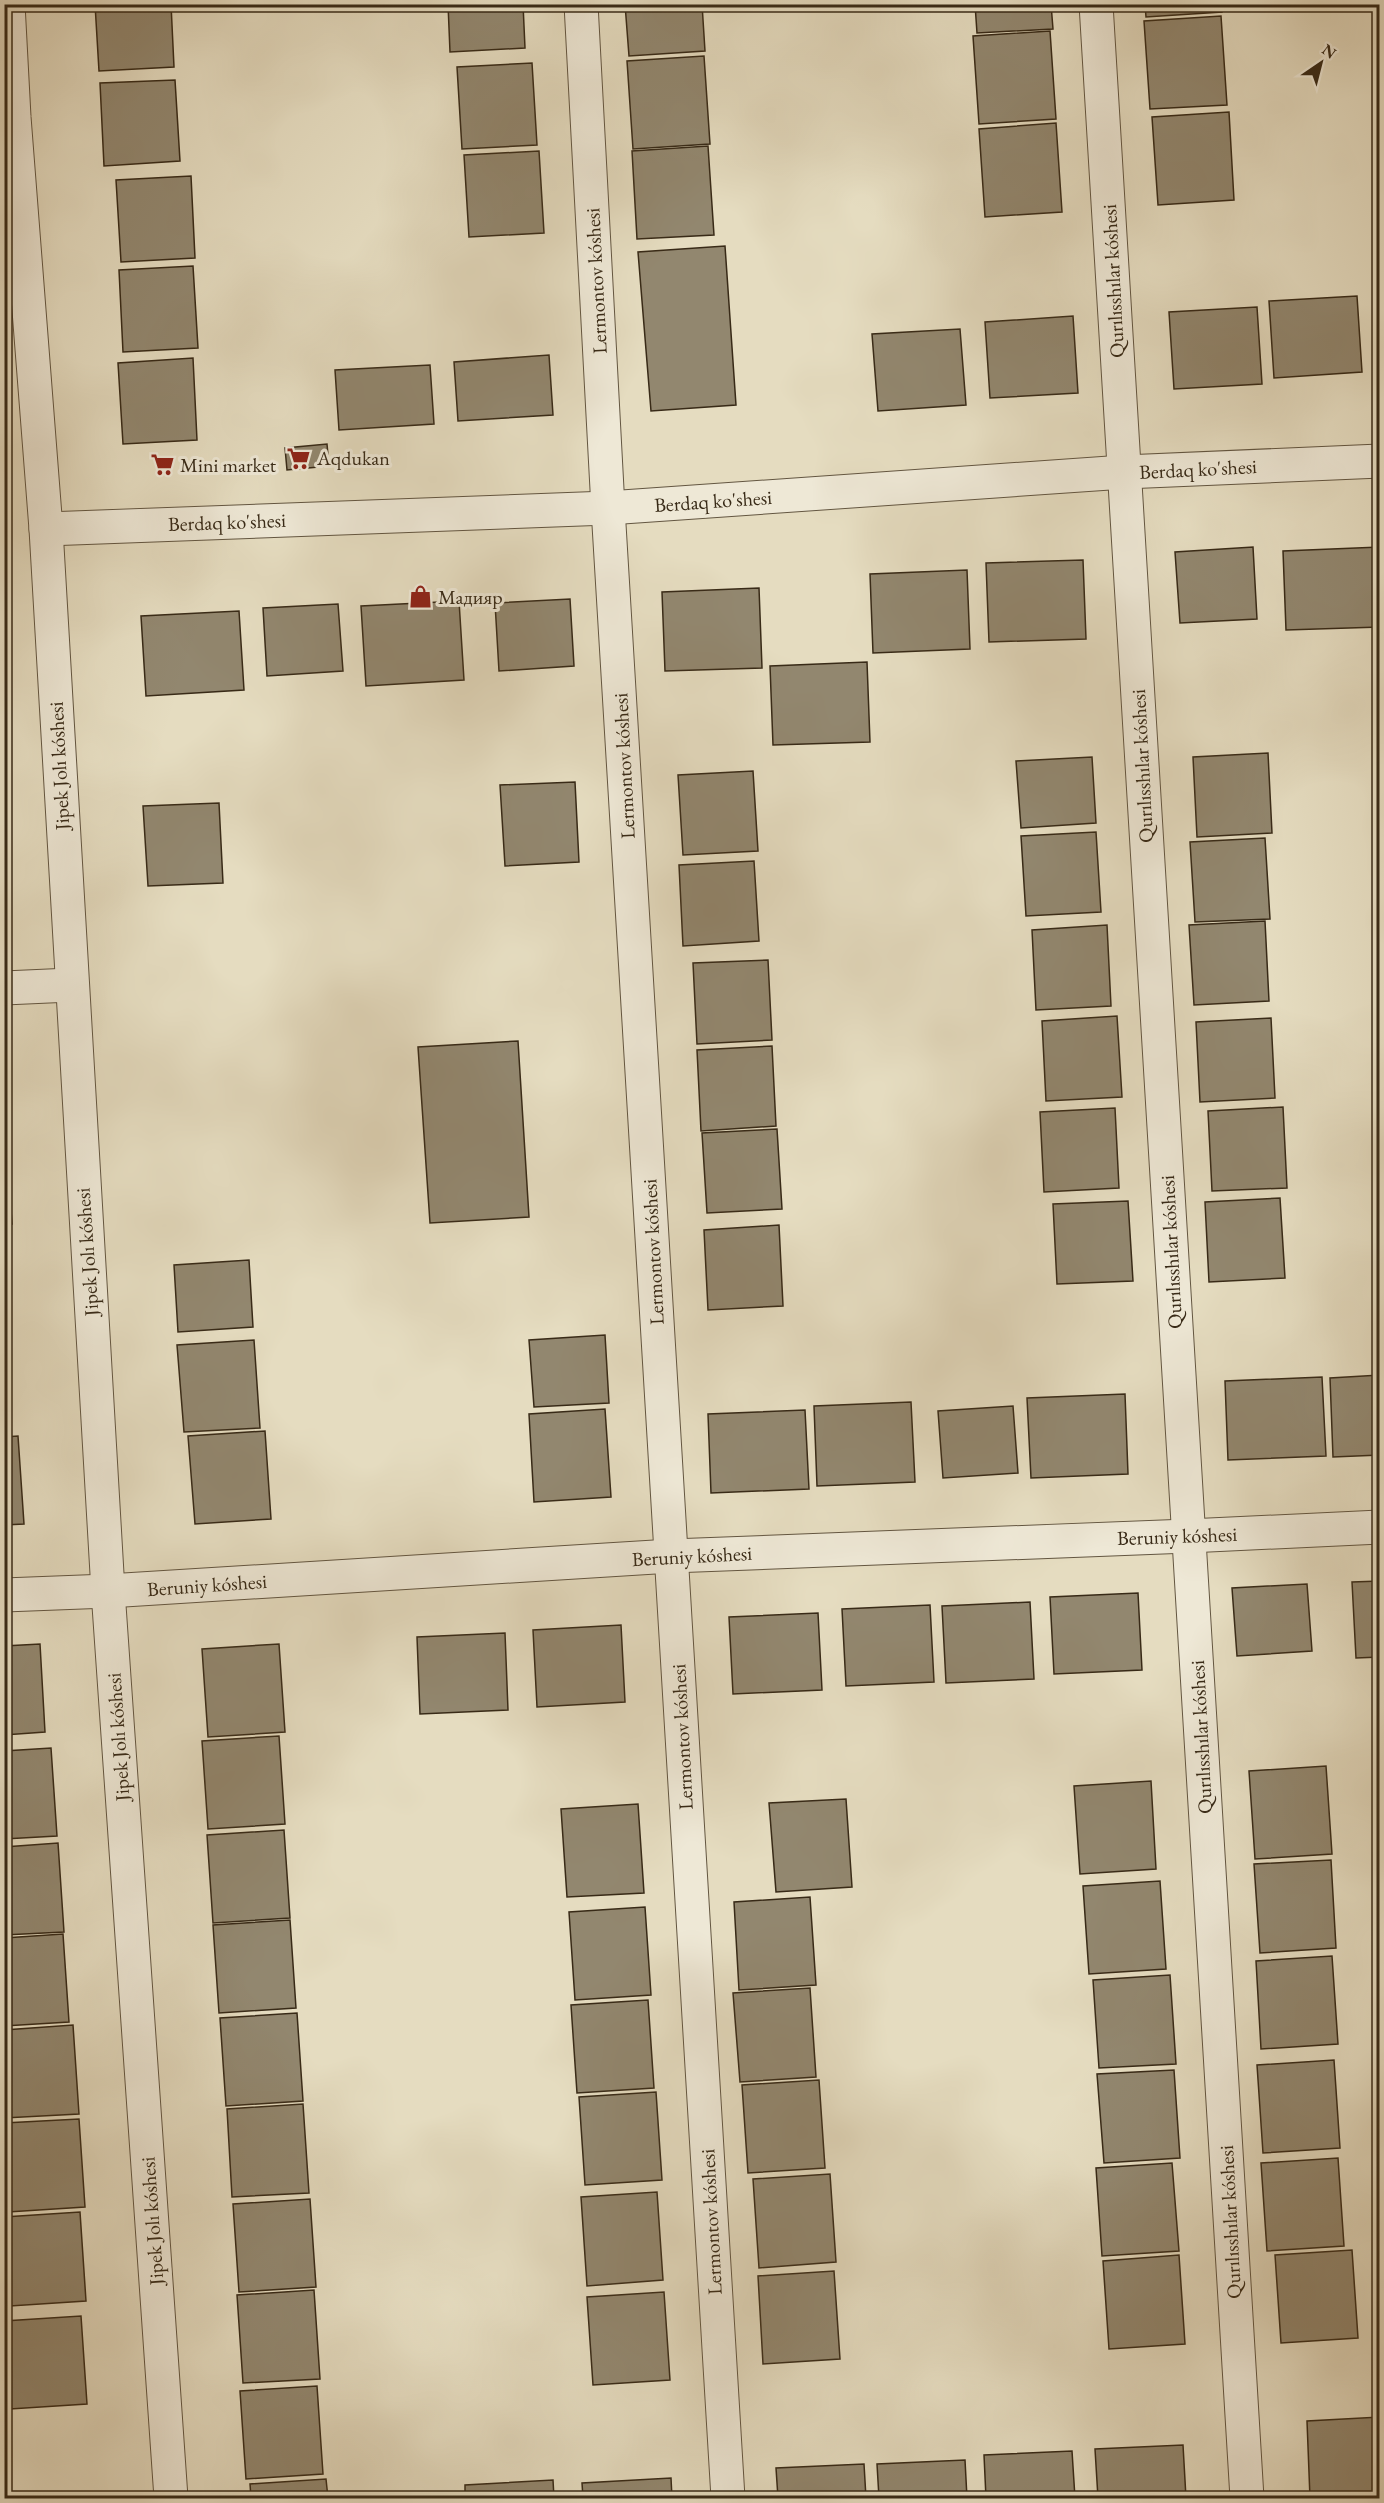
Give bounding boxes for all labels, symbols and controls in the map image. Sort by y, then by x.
north arrow [1291,33,1351,93]
text: N [1318,39,1341,63]
street label: Qurılısshılar kóshesi [1096,203,1130,359]
street label: Lermontov kóshesi [579,207,613,355]
supermarket icon: Aqdukan [286,445,312,471]
place label: Aqdukan [316,445,390,471]
supermarket icon: Mini market [149,452,175,478]
place label: Mini market [180,452,277,478]
street label: Berdaq ko'shesi [1138,453,1258,485]
street label: Berdaq ko'shesi [653,484,773,518]
street label: Berdaq ko'shesi [168,507,286,537]
shop icon: Мадияр [407,584,433,610]
place label: Мадияр [438,584,503,610]
street label: Qurılısshılar kóshesi [1125,688,1159,844]
street label: Lermontov kóshesi [607,692,641,840]
street label: Jipek Jolı kóshesi [43,701,75,833]
street label: Qurılısshılar kóshesi [1154,1174,1188,1330]
street label: Lermontov kóshesi [636,1178,670,1326]
street label: Jipek Jolı kóshesi [70,1187,105,1319]
street label: Beruniy kóshesi [1116,1521,1238,1551]
street label: Beruniy kóshesi [631,1540,753,1572]
street label: Beruniy kóshesi [146,1568,268,1602]
street label: Qurılısshılar kóshesi [1184,1659,1218,1815]
street label: Lermontov kóshesi [665,1663,699,1811]
street label: Jipek Jolı kóshesi [101,1672,136,1804]
street label: Qurılısshılar kóshesi [1213,2144,1247,2300]
street label: Lermontov kóshesi [694,2148,728,2296]
street label: Jipek Jolı kóshesi [135,2156,170,2288]

